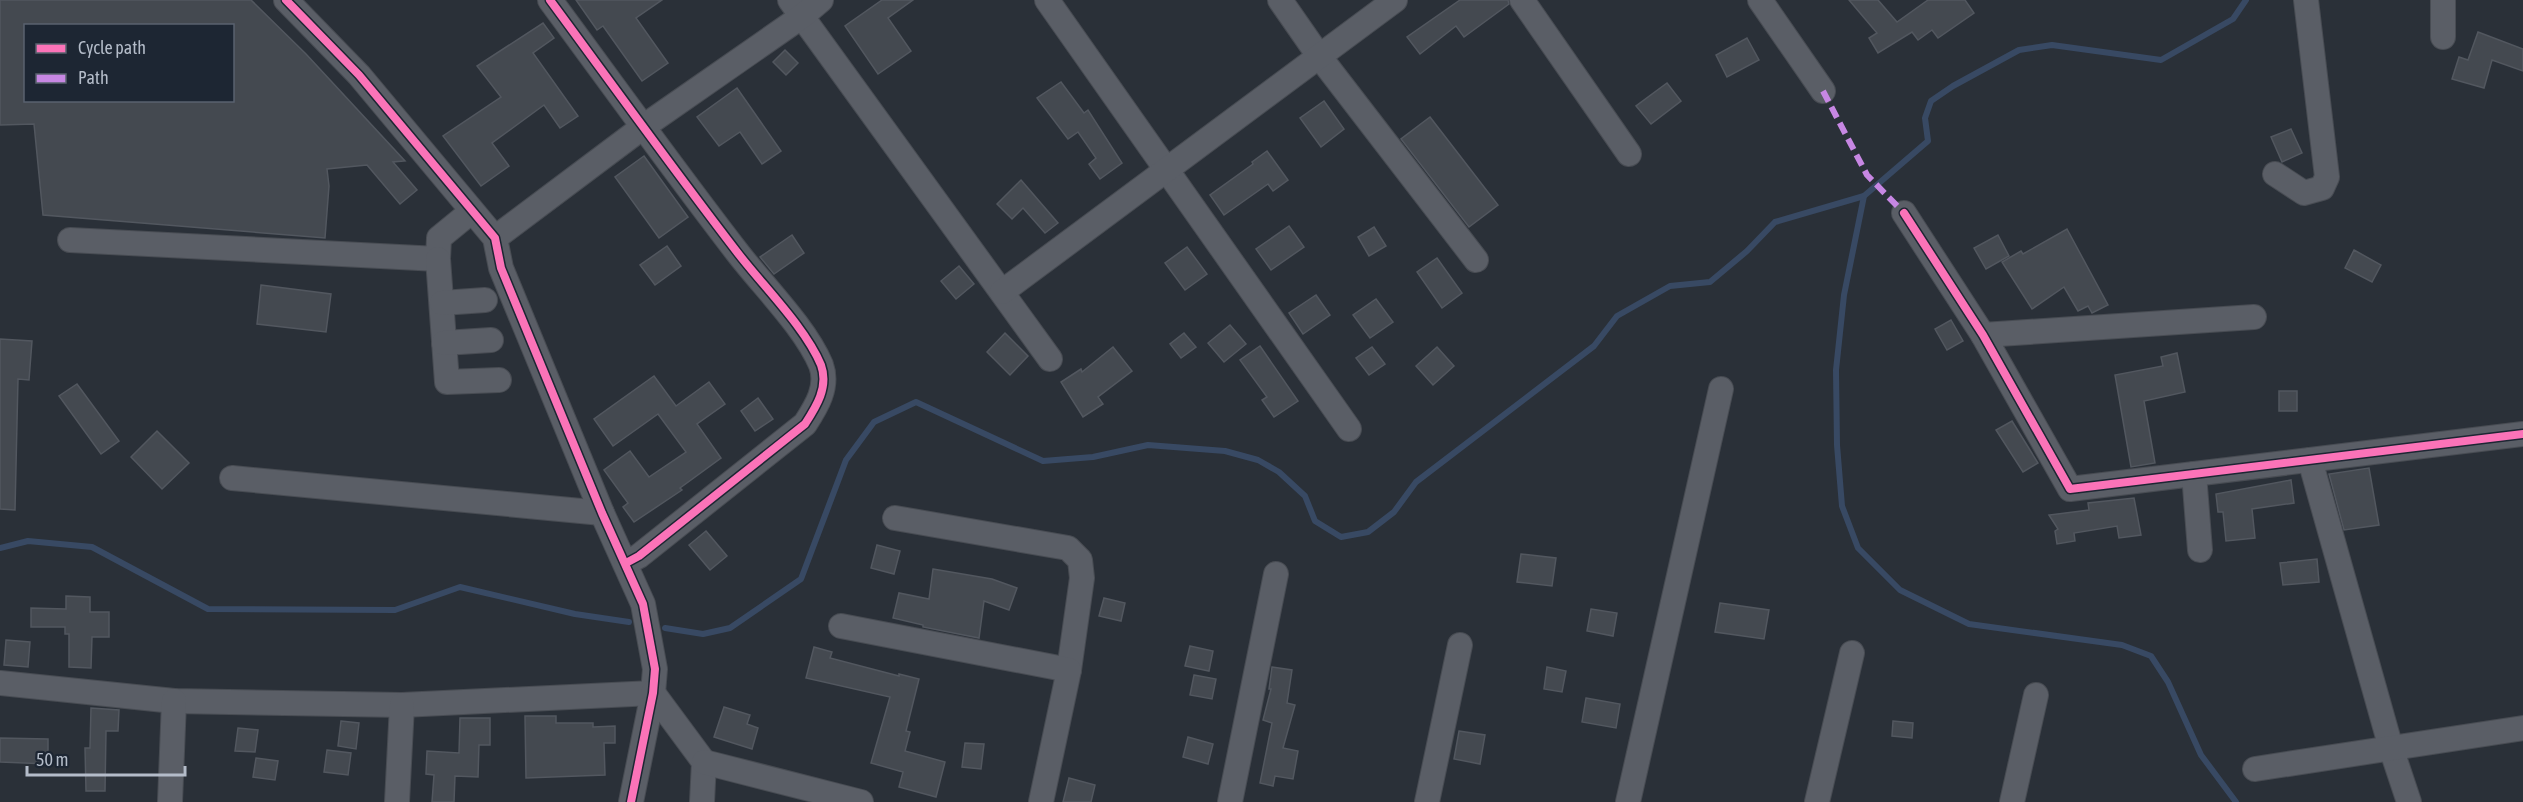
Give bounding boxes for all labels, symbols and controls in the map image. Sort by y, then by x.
legend [24,24,234,102]
text: Cycle path [78,37,146,58]
text: Path [78,67,109,88]
scale bar [27,739,184,777]
text: 50 m [36,749,68,770]

